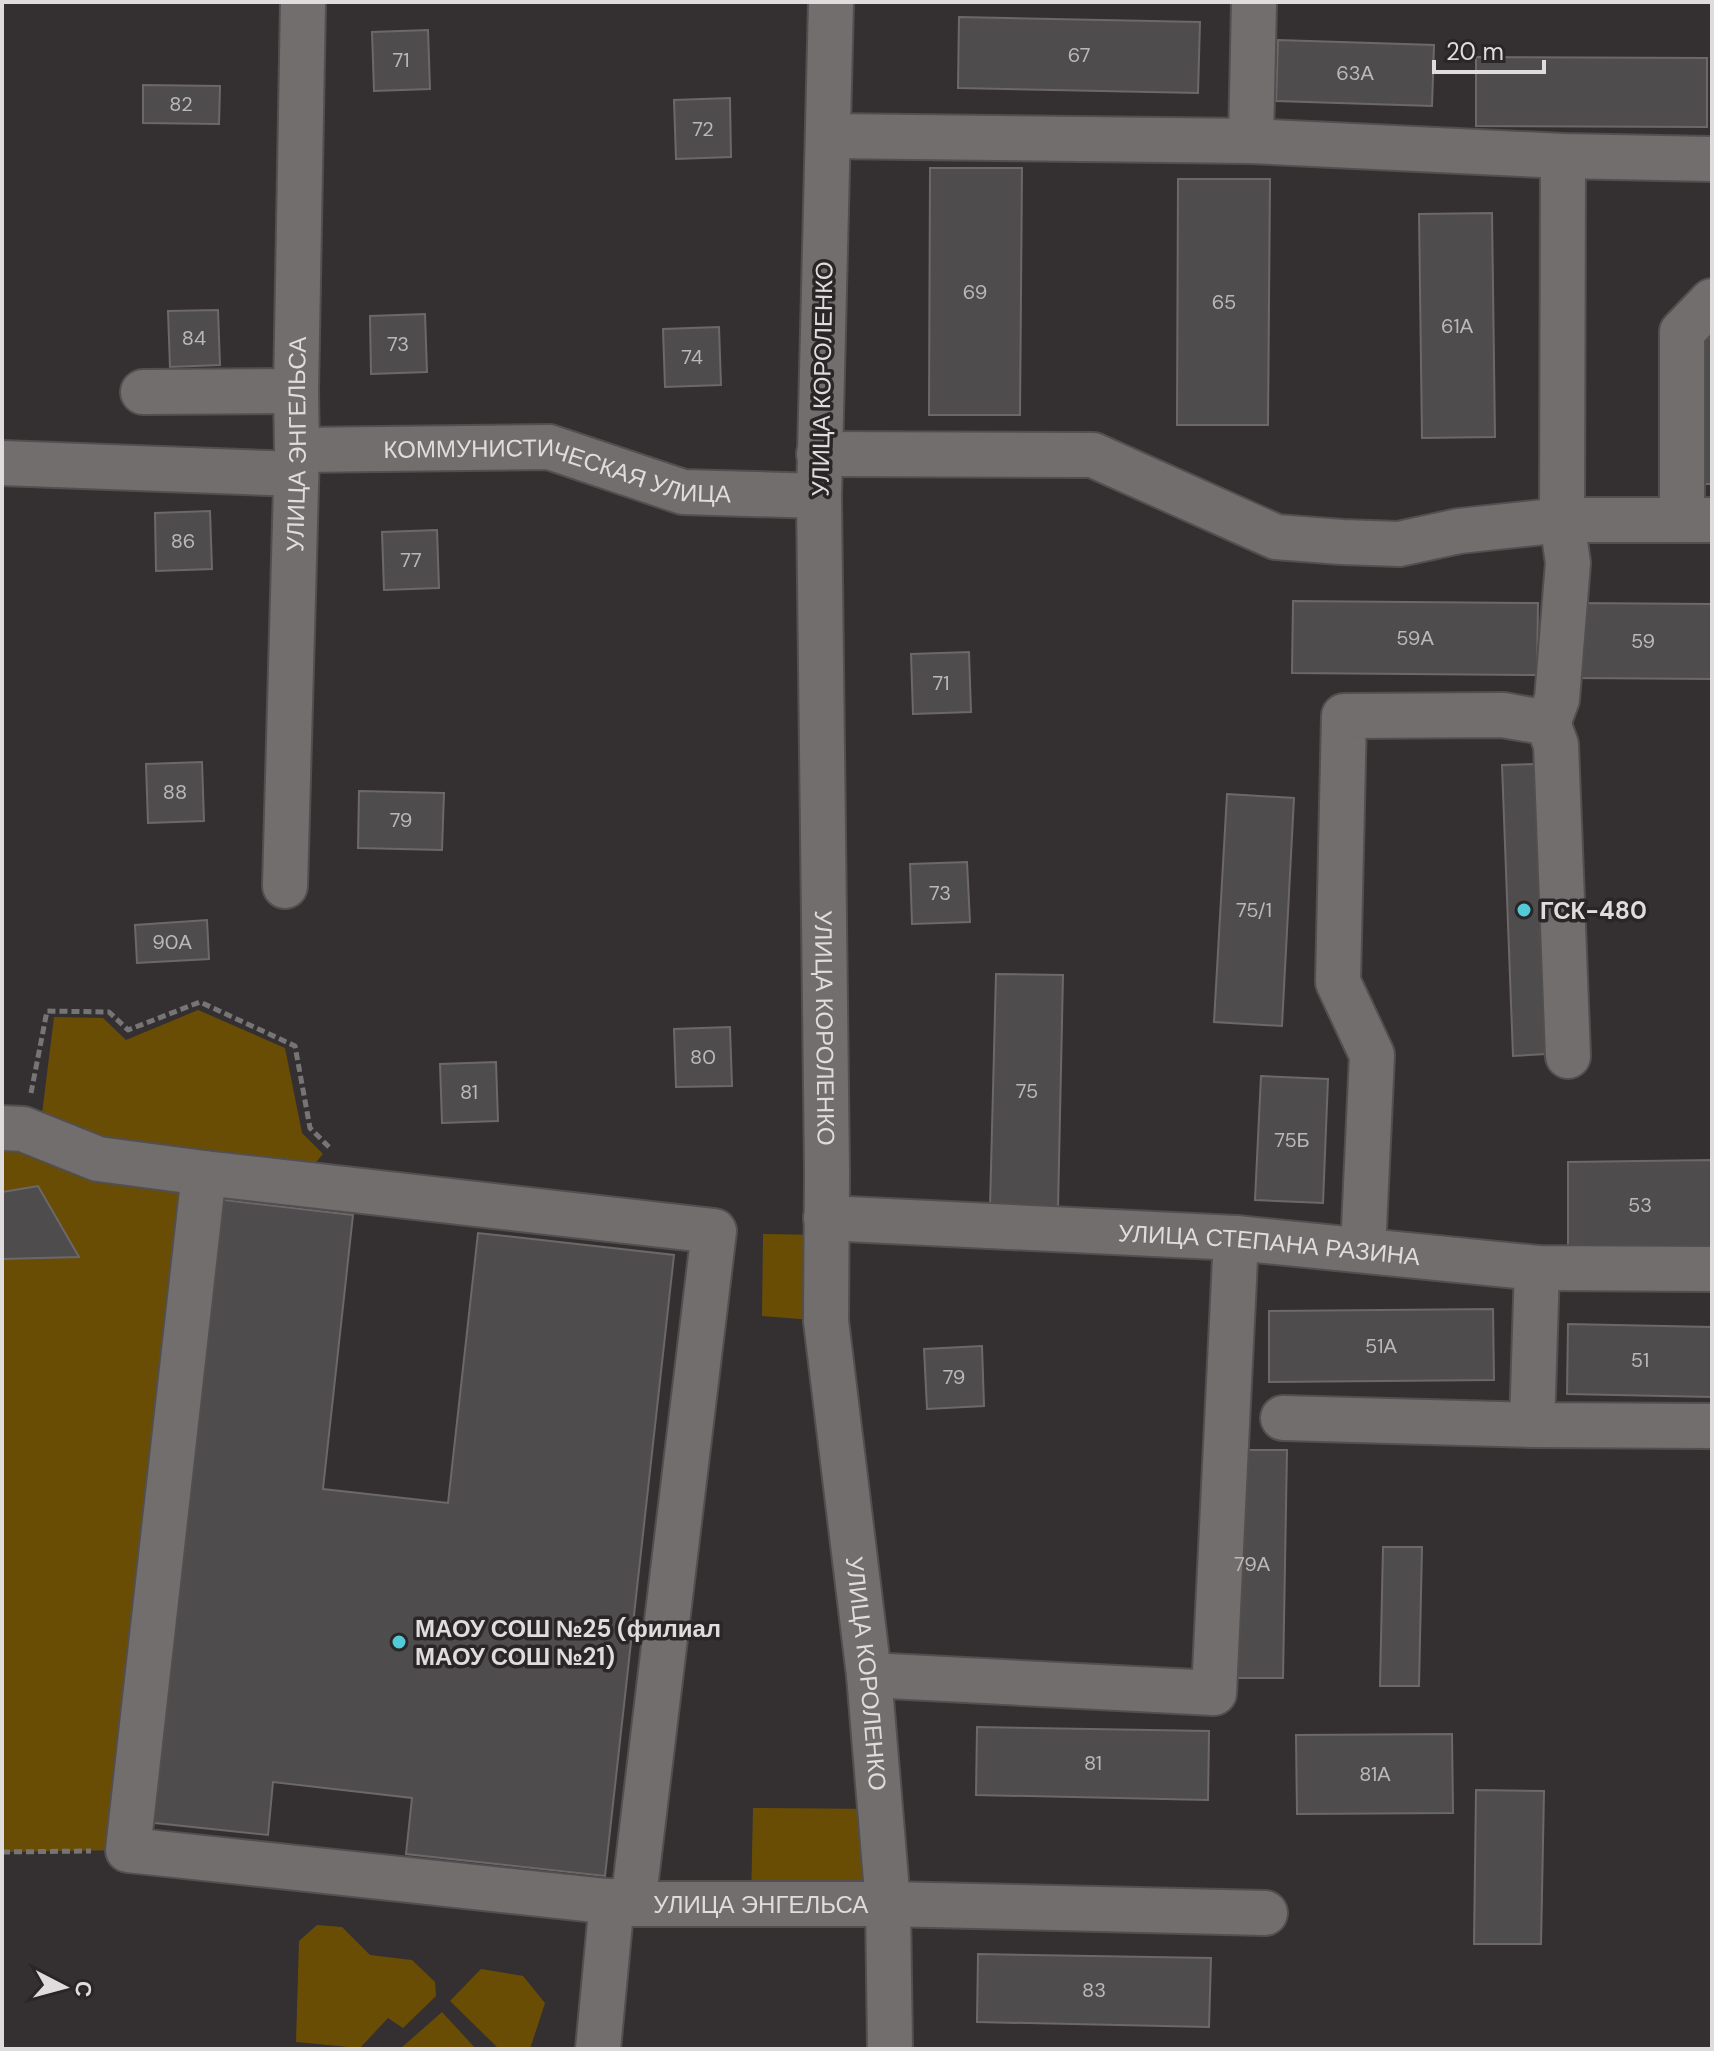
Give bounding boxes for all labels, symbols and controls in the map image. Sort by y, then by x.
scale bar [1434,24,1544,74]
text: 20 m [1446,36,1504,67]
house number: 67 [1068,42,1090,68]
house number: 71 [393,47,410,73]
house number: 63А [1336,60,1375,86]
house number: 82 [169,91,193,117]
house number: 72 [692,116,714,142]
street label: УЛИЦА КОРОЛЕНКО [804,261,840,497]
house number: 69 [963,279,987,305]
house number: 65 [1212,289,1236,315]
house number: 61А [1441,313,1474,339]
house number: 84 [182,325,206,351]
house number: 73 [387,331,409,357]
street label: УЛИЦА ЭНГЕЛЬСА [279,336,313,552]
house number: 74 [681,344,703,370]
street label: КОММУНИСТИЧЕСКАЯ УЛИЦА [383,431,732,509]
house number: 86 [171,528,195,554]
house number: 77 [400,547,422,573]
house number: 59А [1396,625,1434,651]
house number: 59 [1631,628,1655,654]
house number: 71 [933,670,950,696]
house number: 88 [163,779,187,805]
house number: 79 [390,807,412,833]
house number: 73 [929,880,951,906]
place label: ГСК-480 [1540,895,1647,926]
house number: 75/1 [1236,897,1272,923]
marker: ГСК-480 [1515,901,1533,919]
street label: УЛИЦА КОРОЛЕНКО [808,910,842,1146]
house number: 90А [152,929,192,955]
house number: 80 [690,1044,716,1070]
house number: 75 [1016,1078,1038,1104]
house number: 81 [460,1079,478,1105]
house number: 75Б [1274,1127,1310,1153]
house number: 53 [1628,1192,1652,1218]
street label: УЛИЦА СТЕПАНА РАЗИНА [1117,1217,1422,1272]
house number: 51А [1365,1333,1398,1359]
house number: 51 [1631,1347,1649,1373]
house number: 79 [943,1364,965,1390]
house number: 79А [1234,1551,1271,1577]
street label: УЛИЦА КОРОЛЕНКО [839,1555,894,1792]
place label: МАОУ СОШ №25 (филиал МАОУ СОШ №21) [415,1613,721,1672]
marker: МАОУ СОШ №25 (филиал МАОУ СОШ №21) [390,1633,408,1651]
house number: 81 [1084,1750,1102,1776]
house number: 81А [1359,1761,1391,1787]
street label: УЛИЦА ЭНГЕЛЬСА [653,1889,868,1920]
north arrow [24,1947,104,2027]
house number: 83 [1082,1977,1106,2003]
text: С [68,1980,99,1999]

